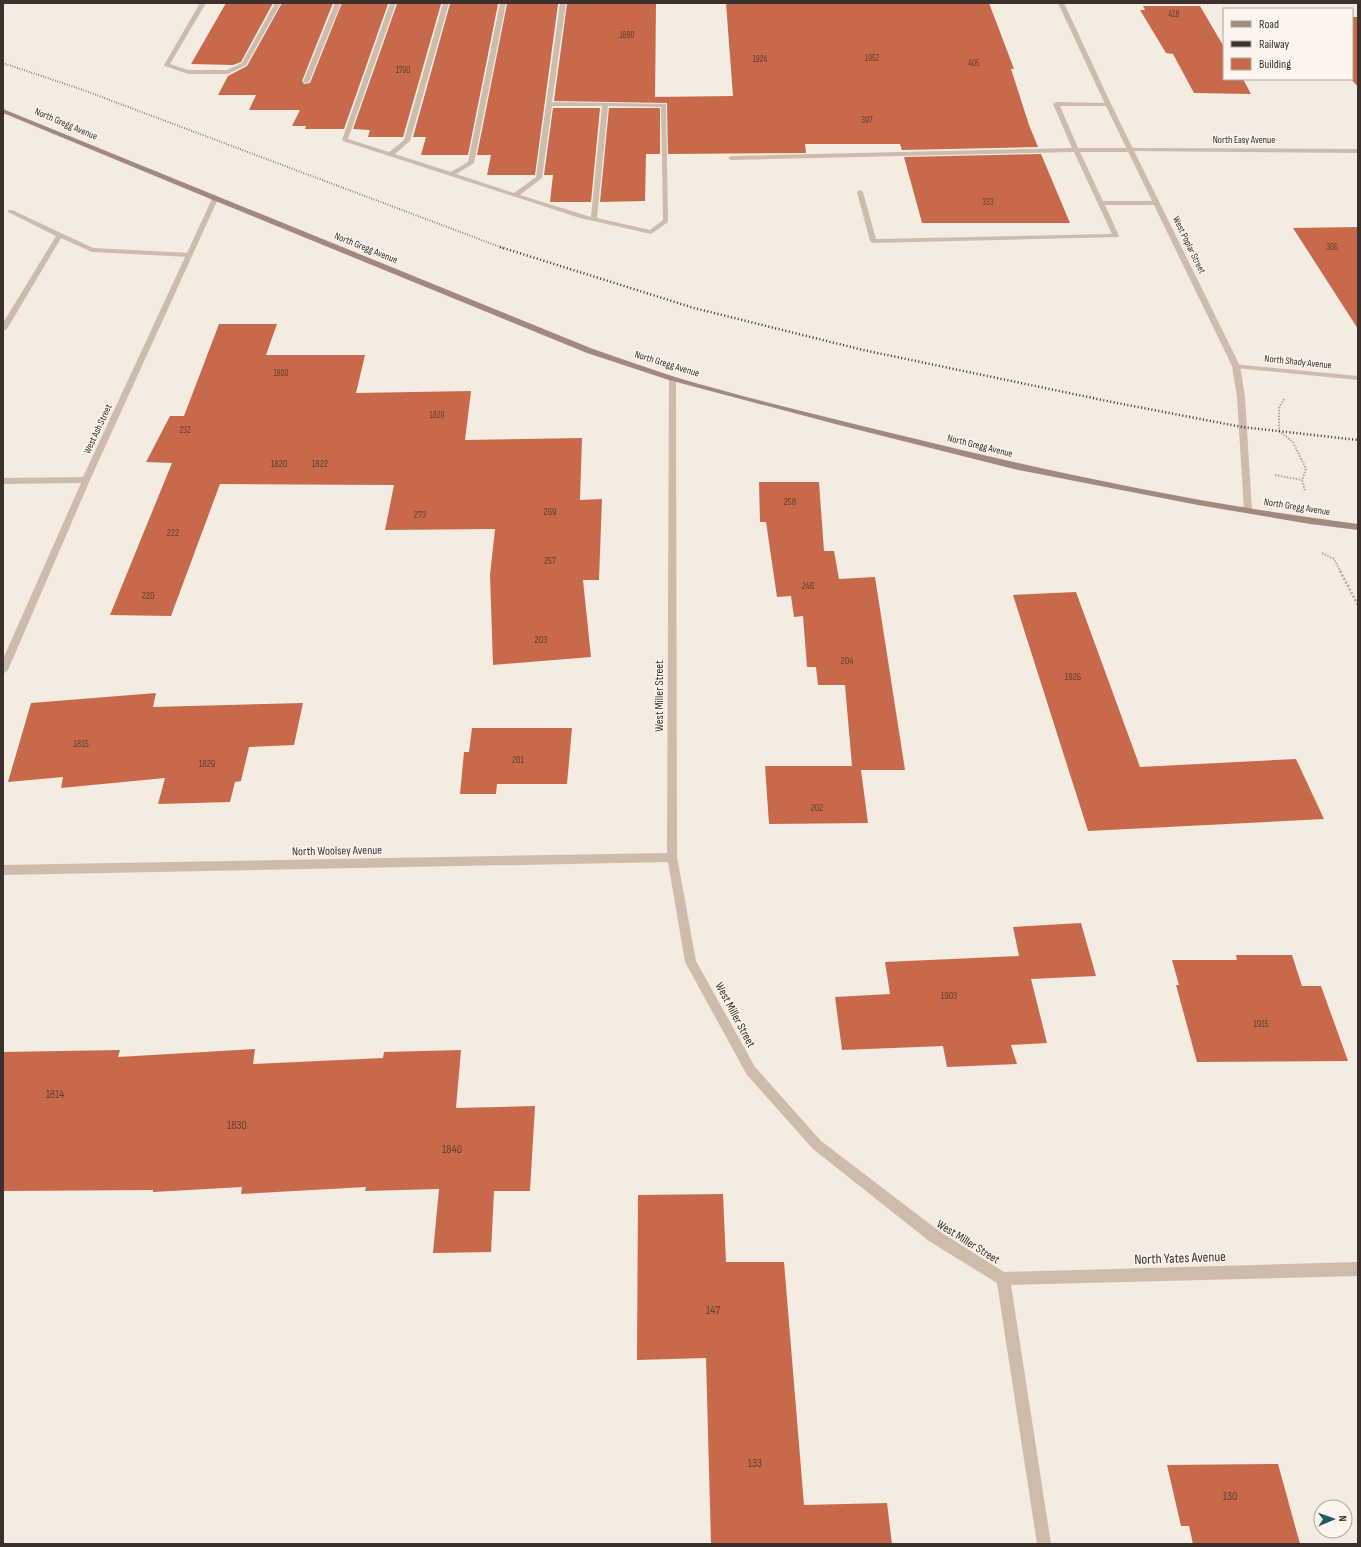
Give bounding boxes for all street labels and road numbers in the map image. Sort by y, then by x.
street label: North Gregg Avenue [33,105,99,143]
street label: North Easy Avenue [1213,134,1275,146]
street label: West Poplar Street [1170,214,1208,276]
street label: North Gregg Avenue [333,230,399,266]
street label: North Gregg Avenue [633,348,701,380]
street label: North Shady Avenue [1264,352,1332,372]
street label: West Ash Street [81,402,115,456]
street label: North Gregg Avenue [946,432,1014,460]
street label: North Gregg Avenue [1263,496,1331,518]
street label: West Miller Street [652,660,667,732]
street label: North Woolsey Avenue [292,843,382,859]
street label: West Miller Street [712,980,759,1050]
street label: West Miller Street [934,1217,1003,1268]
street label: North Yates Avenue [1134,1248,1226,1268]

